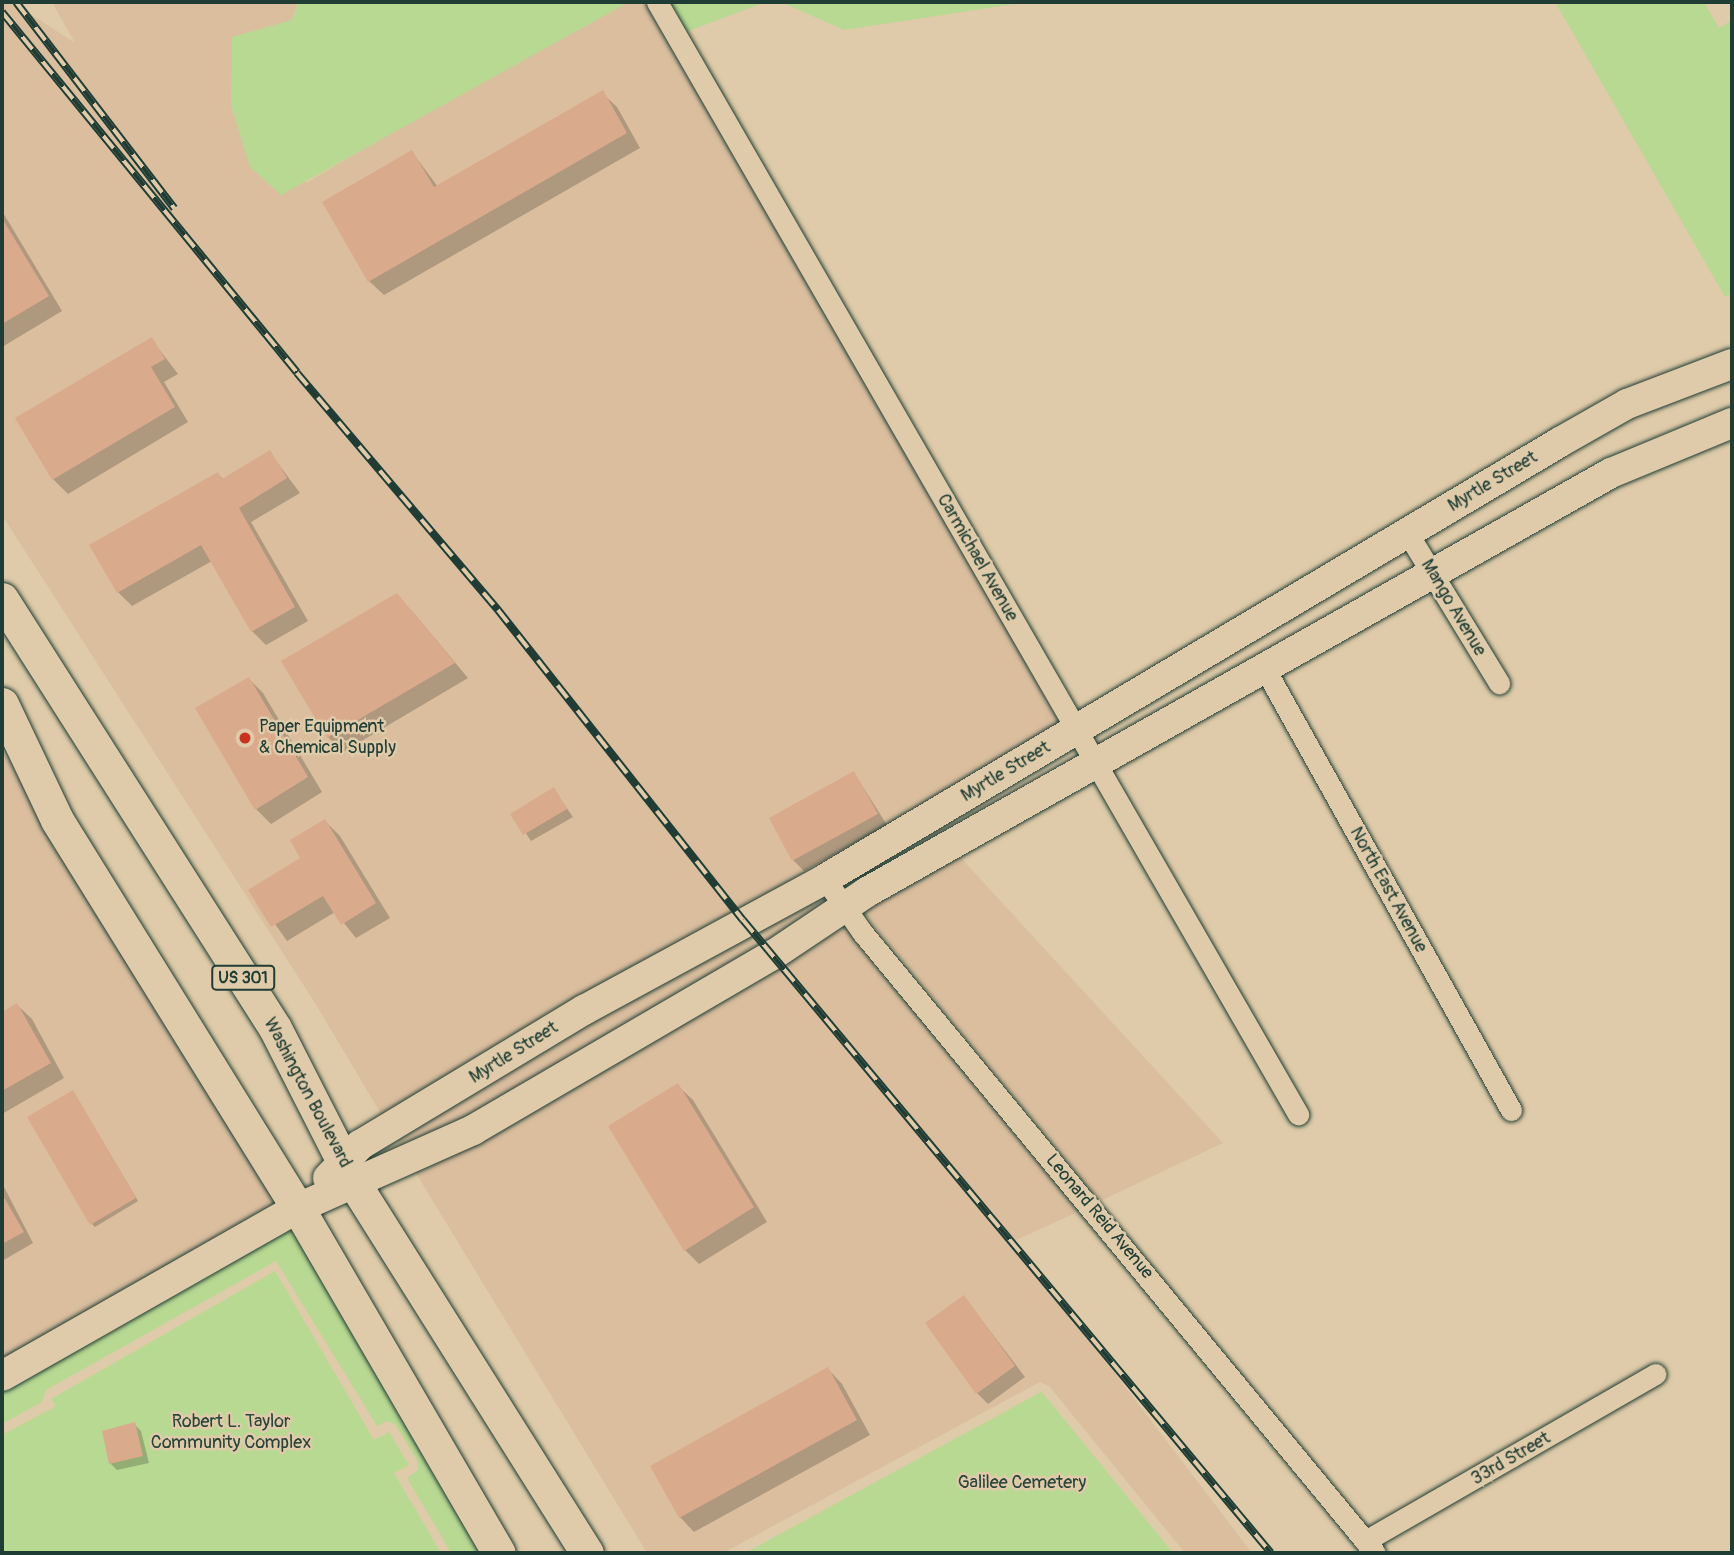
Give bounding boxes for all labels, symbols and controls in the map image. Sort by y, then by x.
street label: Myrtle Street [1444,447,1542,517]
street label: Carmichael Avenue [932,490,1022,626]
street label: Mango Avenue [1416,556,1490,660]
place label: Paper Equipment & Chemical Supply [259,717,396,760]
marker: Paper Equipment & Chemical Supply [237,730,253,746]
street label: Myrtle Street [957,737,1055,807]
street label: North East Avenue [1345,823,1431,957]
road number: US 301 [210,966,276,990]
street label: Washington Boulevard [258,1014,356,1172]
street label: Myrtle Street [466,1017,562,1089]
street label: Leonard Reid Avenue [1040,1150,1158,1284]
park label: Robert L. Taylor Community Complex [151,1412,311,1454]
street label: 33rd Street [1468,1428,1554,1490]
park label: Galilee Cemetery [958,1472,1086,1494]

